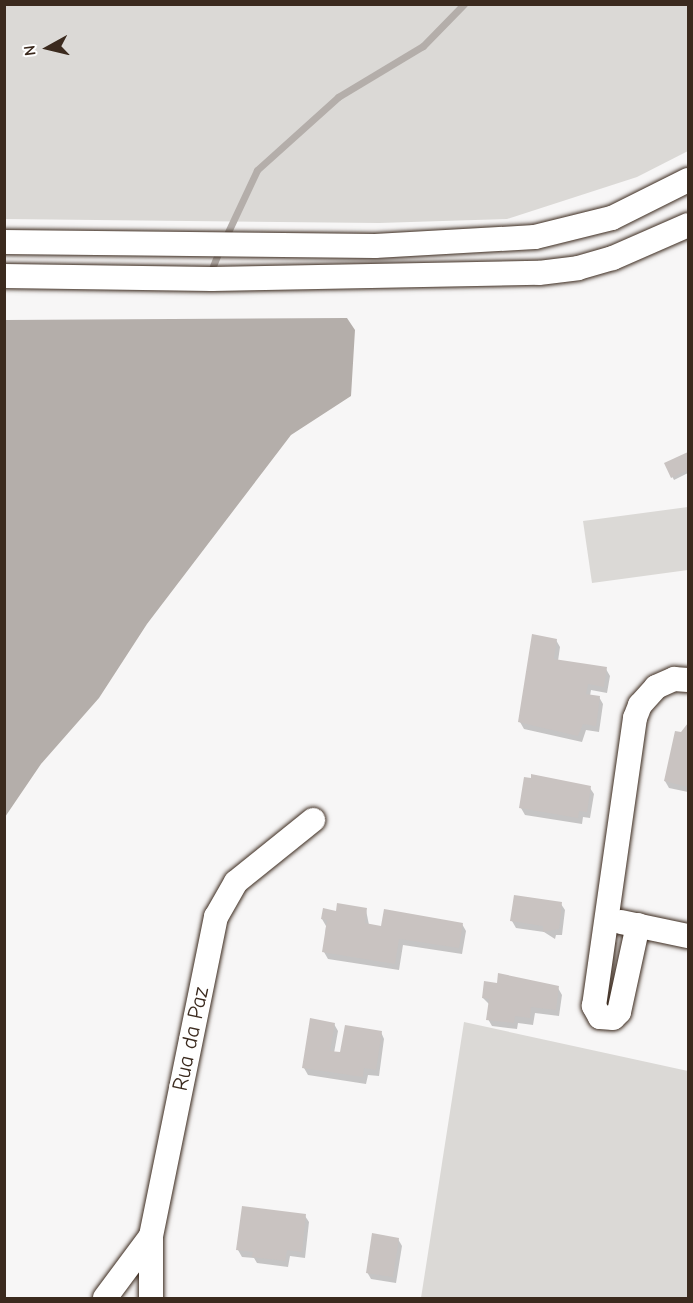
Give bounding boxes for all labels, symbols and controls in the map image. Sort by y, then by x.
north arrow [18,18,78,78]
text: N [21,44,40,57]
street label: Rua da Paz [167,985,215,1093]

